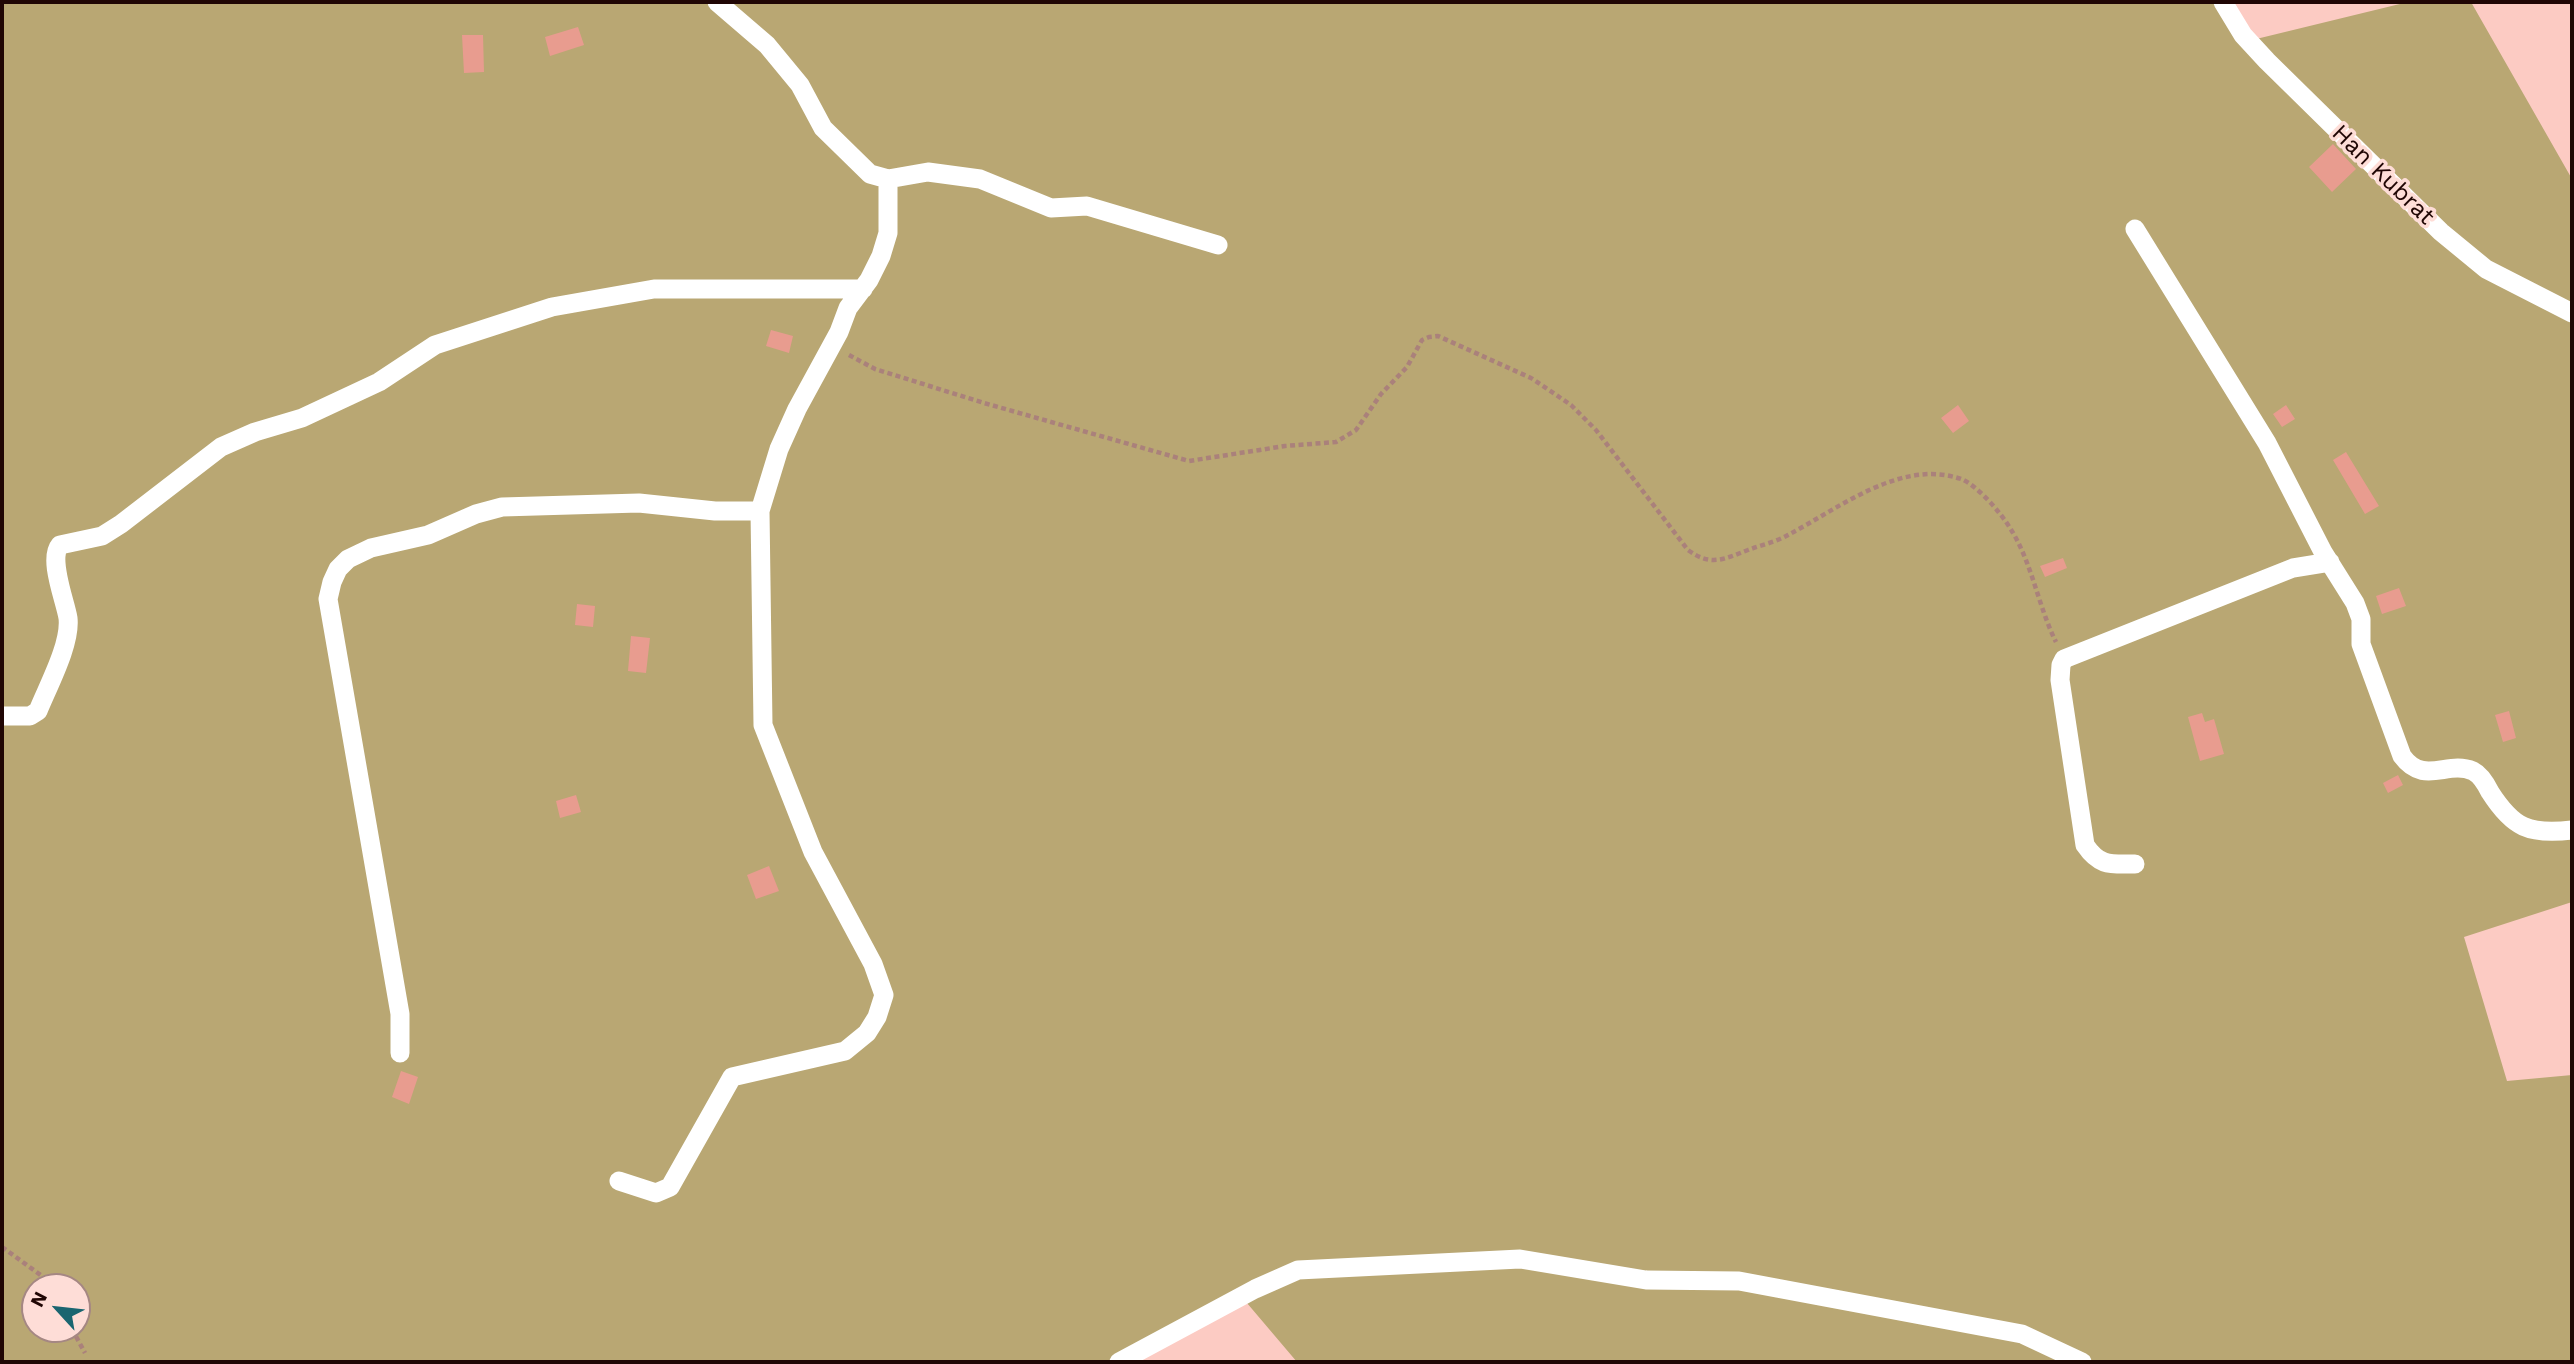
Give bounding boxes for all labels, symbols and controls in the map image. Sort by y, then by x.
street label: Han Kubrat [2326,119,2440,231]
north arrow [21,1273,91,1343]
text: N [25,1288,52,1311]

